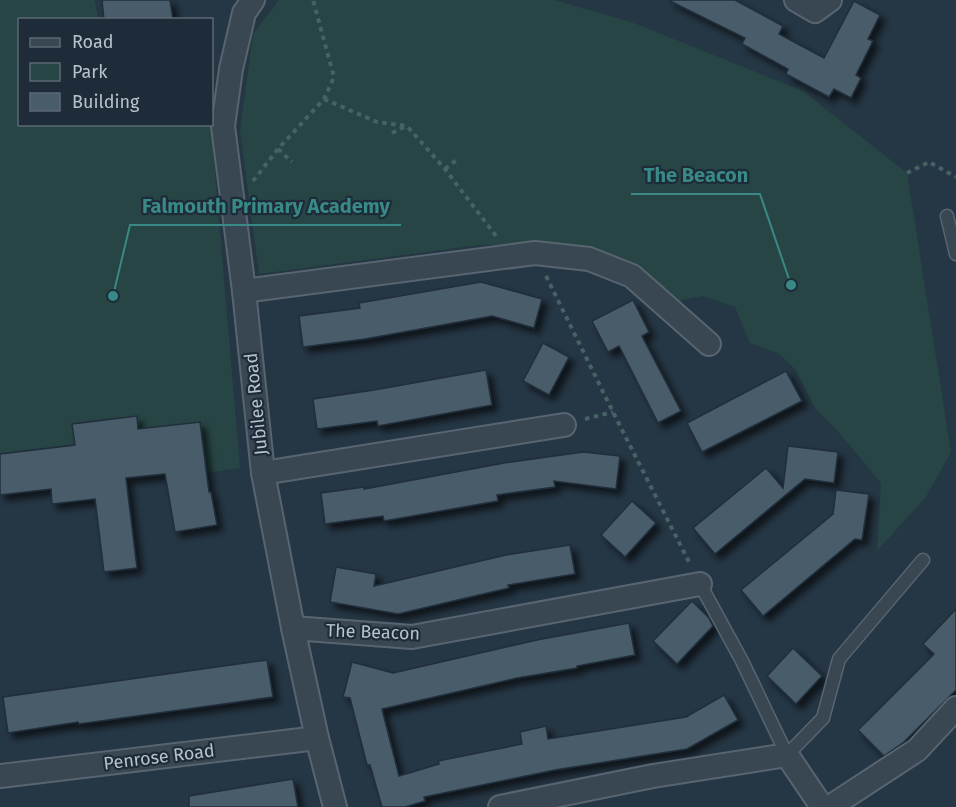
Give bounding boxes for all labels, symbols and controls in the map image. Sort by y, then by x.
legend [18,18,213,126]
text: Road [72,31,114,53]
text: Park [72,61,108,83]
text: Building [72,91,140,113]
callout: The Beacon [631,156,760,194]
text: The Beacon [644,163,748,187]
callout: Falmouth Primary Academy [130,187,401,225]
text: Falmouth Primary Academy [142,194,391,218]
street label: Jubilee Road [240,352,272,456]
street label: The Beacon [326,619,420,645]
street label: Penrose Road [102,739,216,775]

